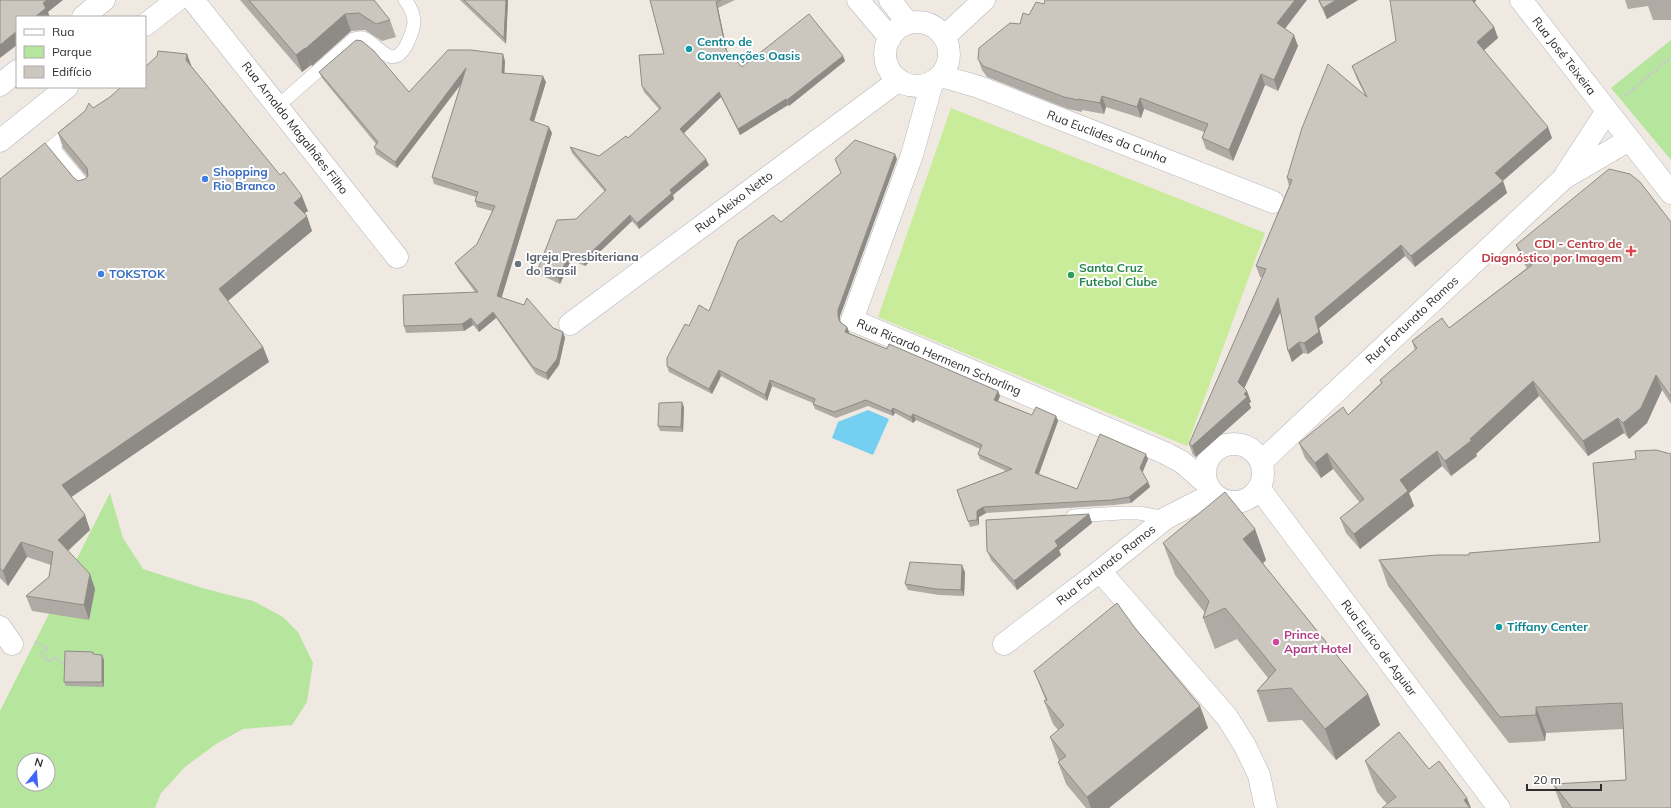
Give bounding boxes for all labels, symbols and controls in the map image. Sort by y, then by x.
street label: Rua José Teixeira [1529,14,1600,98]
legend [16,16,146,88]
text: Rua [52,24,74,39]
place label: Centro de Convenções Oasis [697,34,800,63]
text: Parque [52,44,92,59]
marker: Centro de Convenções Oasis [684,44,694,54]
street label: Rua Arnaldo Magalhães Filho [239,58,352,197]
text: Edifício [52,64,92,79]
street label: Rua Euclides da Cunha [1045,107,1170,166]
place label: Shopping Rio Branco [213,164,276,193]
street label: Rua Aleixo Netto [692,167,776,236]
marker: Shopping Rio Branco [200,174,210,184]
place label: CDI - Centro de Diagnóstico por Imagem [1482,236,1622,265]
marker: CDI - Centro de Diagnóstico por Imagem [1625,245,1637,257]
place label: Igreja Presbiteriana do Brasil [526,249,639,278]
marker: Igreja Presbiteriana do Brasil [513,259,523,269]
place label: Santa Cruz Futebol Clube [1079,260,1158,289]
place label: TOKSTOK [109,266,166,281]
marker: TOKSTOK [96,269,106,279]
marker: Santa Cruz Futebol Clube [1066,270,1076,280]
street label: Rua Fortunato Ramos [1362,273,1461,367]
street label: Rua Ricardo Hermenn Schorling [855,315,1024,398]
street label: Rua Fortunato Ramos [1053,521,1158,608]
street label: Rua Eurico de Aguiar [1338,597,1421,699]
place label: Tiffany Center [1507,619,1588,634]
marker: Tiffany Center [1494,622,1504,632]
place label: Prince Apart Hotel [1284,627,1351,656]
marker: Prince Apart Hotel [1271,637,1281,647]
north arrow [16,752,56,792]
text: N [33,755,45,770]
scale bar [1527,766,1601,792]
text: 20 m [1533,772,1561,787]

